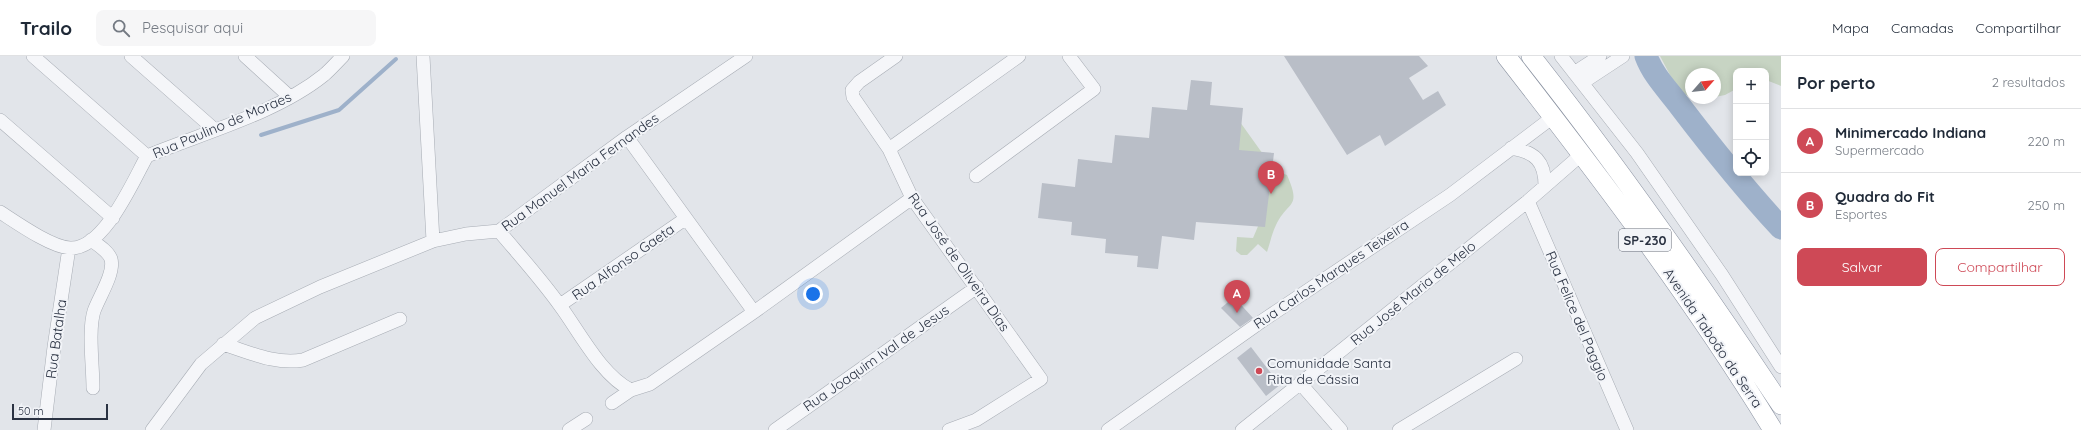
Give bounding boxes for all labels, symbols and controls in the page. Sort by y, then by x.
search box [96,10,376,46]
text: Trailo [20,16,72,40]
icon: search [110,17,132,39]
text: Pesquisar aqui [142,18,243,37]
text: Mapa [1832,19,1869,37]
text: Camadas [1891,19,1953,37]
text: Compartilhar [1975,19,2061,37]
north arrow [1685,68,1721,104]
map controls [1733,68,1769,176]
button: + [1733,68,1769,104]
text: Por perto [1797,72,1875,93]
text: 2 resultados [1992,74,2065,90]
street label: Rua Paulino de Moraes [150,88,294,162]
button: − [1733,104,1769,140]
street label: Rua Manuel Maria Fernandes [498,109,662,235]
text: Minimercado Indiana [1835,123,1986,142]
text: A [1806,133,1814,149]
text: 220 m [2027,133,2065,149]
button: locate [1733,140,1769,176]
text: Supermercado [1835,142,1924,158]
pin: B [1258,161,1284,194]
text: Quadra do Fit [1835,187,1935,206]
street label: Rua José de Oliveira Dias [904,189,1014,335]
text: B [1806,197,1814,213]
text: 250 m [2028,197,2065,213]
text: Esportes [1835,206,1887,222]
street label: Rua Carlos Marques Teixeira [1250,215,1412,333]
street label: Rua Alfonso Gaeta [568,220,678,304]
road number: SP-230 [1619,229,1671,251]
street label: Rua José Maria de Melo [1347,237,1479,349]
street label: Rua Felice del Paggio [1541,248,1613,384]
button: Salvar [1797,248,1927,286]
button: Compartilhar [1935,248,2065,286]
street label: Avenida Taboão da Serra [1659,265,1767,411]
pin: A [1224,280,1250,313]
your location [803,284,823,304]
street label: Rua Batalha [42,298,70,380]
street label: Rua Joaquim Ival de Jesus [800,301,952,415]
place label: Comunidade Santa Rita de Cássia [1267,354,1391,388]
marker: Comunidade Santa Rita de Cássia [1254,366,1264,376]
scale bar [12,402,108,421]
text: 50 m [18,404,44,418]

